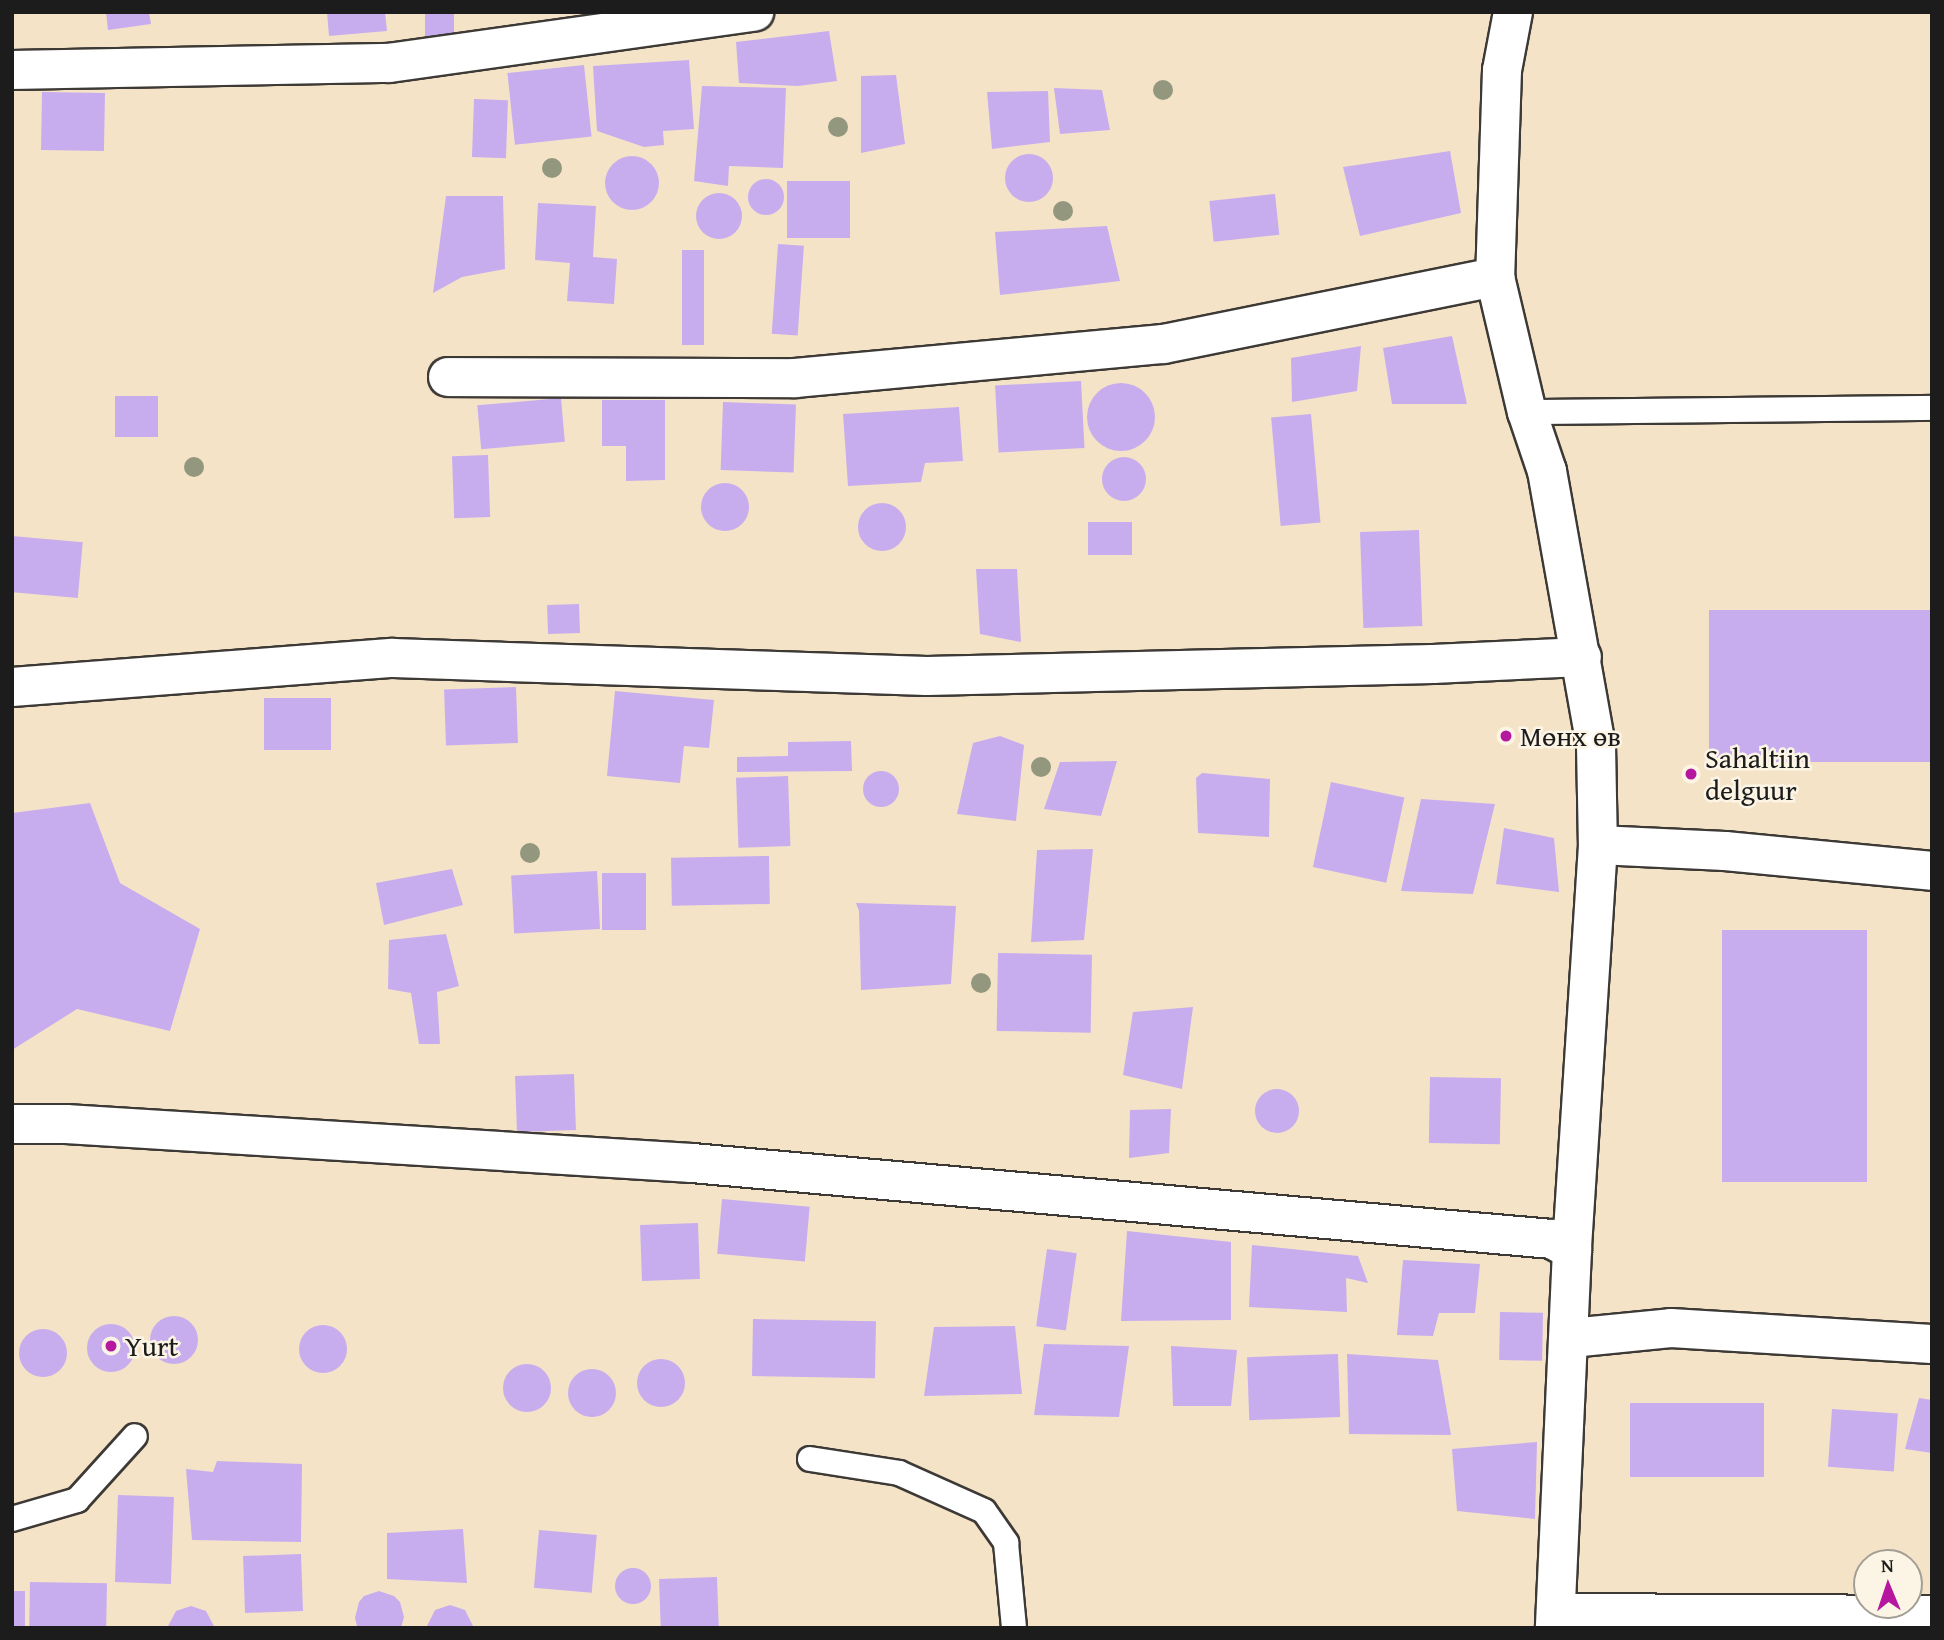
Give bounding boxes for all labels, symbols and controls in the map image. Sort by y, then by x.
place label: Мөнх өв [1520,719,1621,753]
marker: Мөнх өв [1498,728,1514,744]
place label: Sahaltiin delguur [1705,741,1810,807]
marker: Sahaltiin delguur [1683,766,1699,782]
place label: Yurt [125,1329,178,1363]
marker: Yurt [103,1338,119,1354]
north arrow [1853,1549,1923,1619]
text: N [1880,1551,1894,1579]

